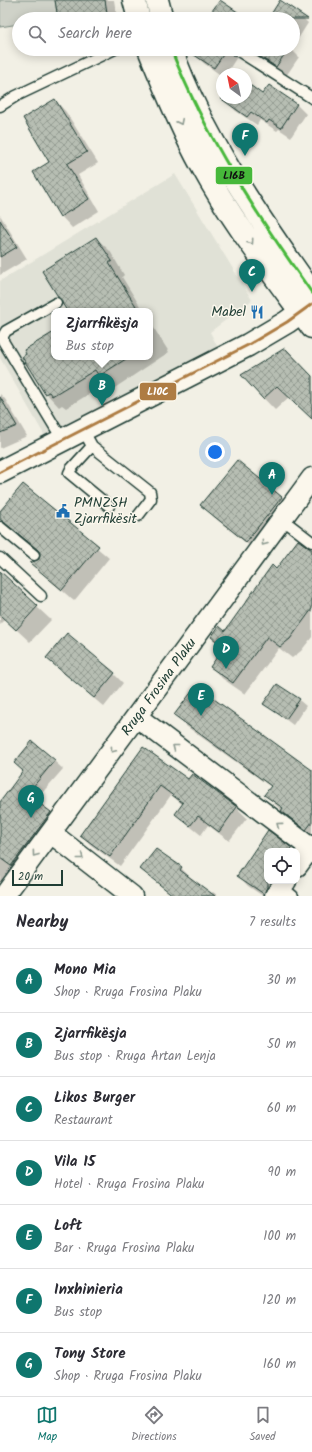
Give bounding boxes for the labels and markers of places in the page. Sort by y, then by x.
pin: F [232,123,258,156]
pin: C [239,259,265,292]
place label: Mabel [211,301,247,323]
restaurant icon: Mabel [249,304,265,320]
pin: B [89,373,115,406]
pin: A [259,462,285,495]
place label: PMNZSH Zjarrfikësit [74,492,137,530]
public building icon: PMNZSH Zjarrfikësit [55,503,71,519]
pin: D [213,636,239,669]
pin: E [188,683,214,716]
pin: G [18,785,44,818]

